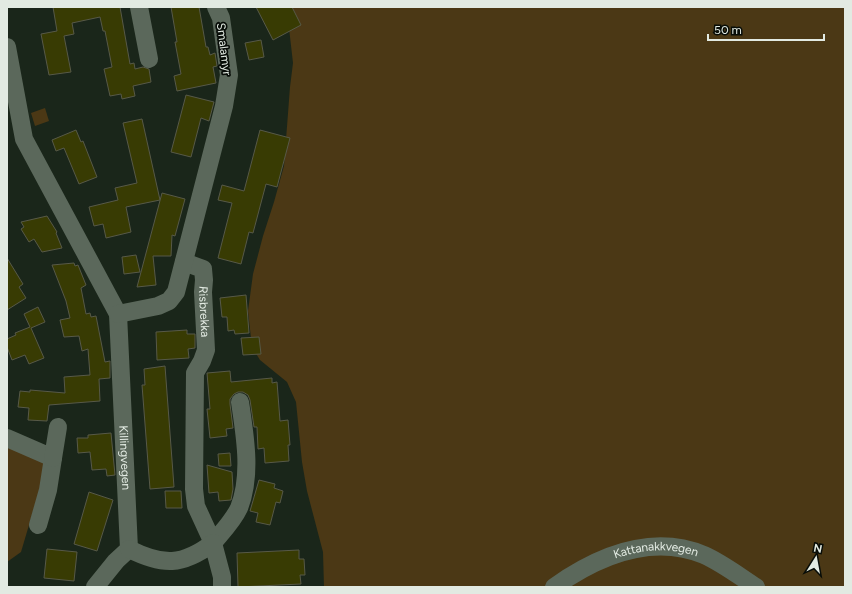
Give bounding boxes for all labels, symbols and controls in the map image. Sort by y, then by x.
scale bar [708,16,824,42]
street label: Smalamyr [214,22,234,76]
text: 50 m [714,23,742,37]
street label: Risbrekka [196,285,212,338]
street label: Killingvegen [116,425,133,491]
north arrow [796,538,836,578]
street label: Kattanakkvegen [612,539,700,561]
text: N [812,541,823,556]

